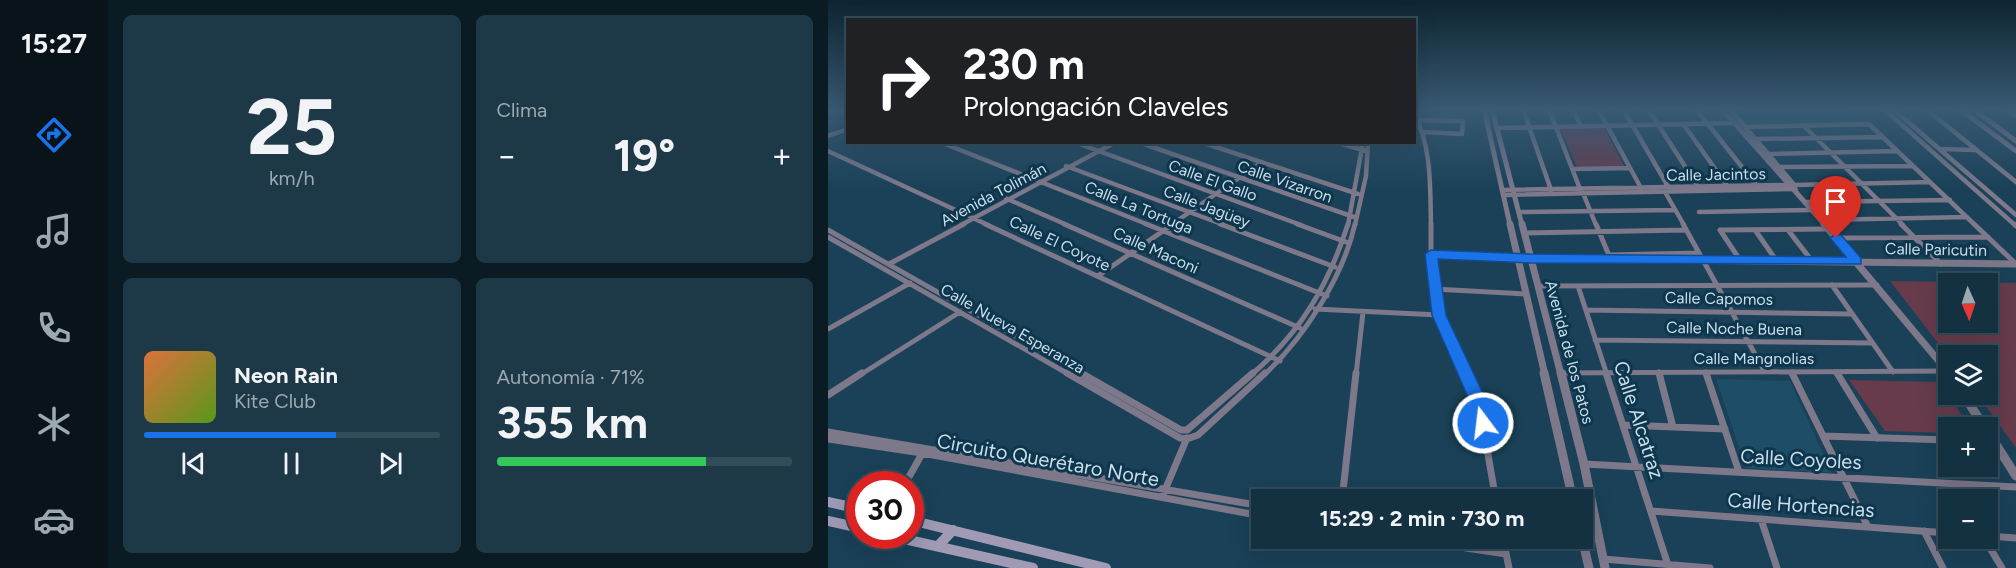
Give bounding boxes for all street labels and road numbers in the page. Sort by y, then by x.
street label: Calle El Gallo [1166,156,1260,205]
street label: Calle Vizarron [1235,156,1335,207]
street label: Avenida Tolimán [937,159,1049,230]
street label: Calle Jacintos [1666,164,1766,185]
street label: Calle La Tortuga [1082,177,1196,238]
street label: Calle Jagüey [1161,181,1253,232]
street label: Calle El Coyote [1006,212,1114,275]
street label: Calle Maconi [1110,223,1202,278]
street label: Calle Paricutin [1885,239,1987,260]
street label: Avenida de los Patos [1541,278,1598,426]
street label: Calle Nueva Esperanza [937,279,1088,377]
street label: Calle Capomos [1665,288,1773,309]
street label: Calle Noche Buena [1666,318,1802,339]
street label: Calle Mangnolias [1694,349,1814,368]
street label: Calle Alcatraz [1609,358,1669,482]
street label: Circuito Querétaro Norte [935,429,1161,491]
street label: Calle Coyoles [1740,444,1862,474]
street label: Calle Hortencias [1727,488,1875,522]

